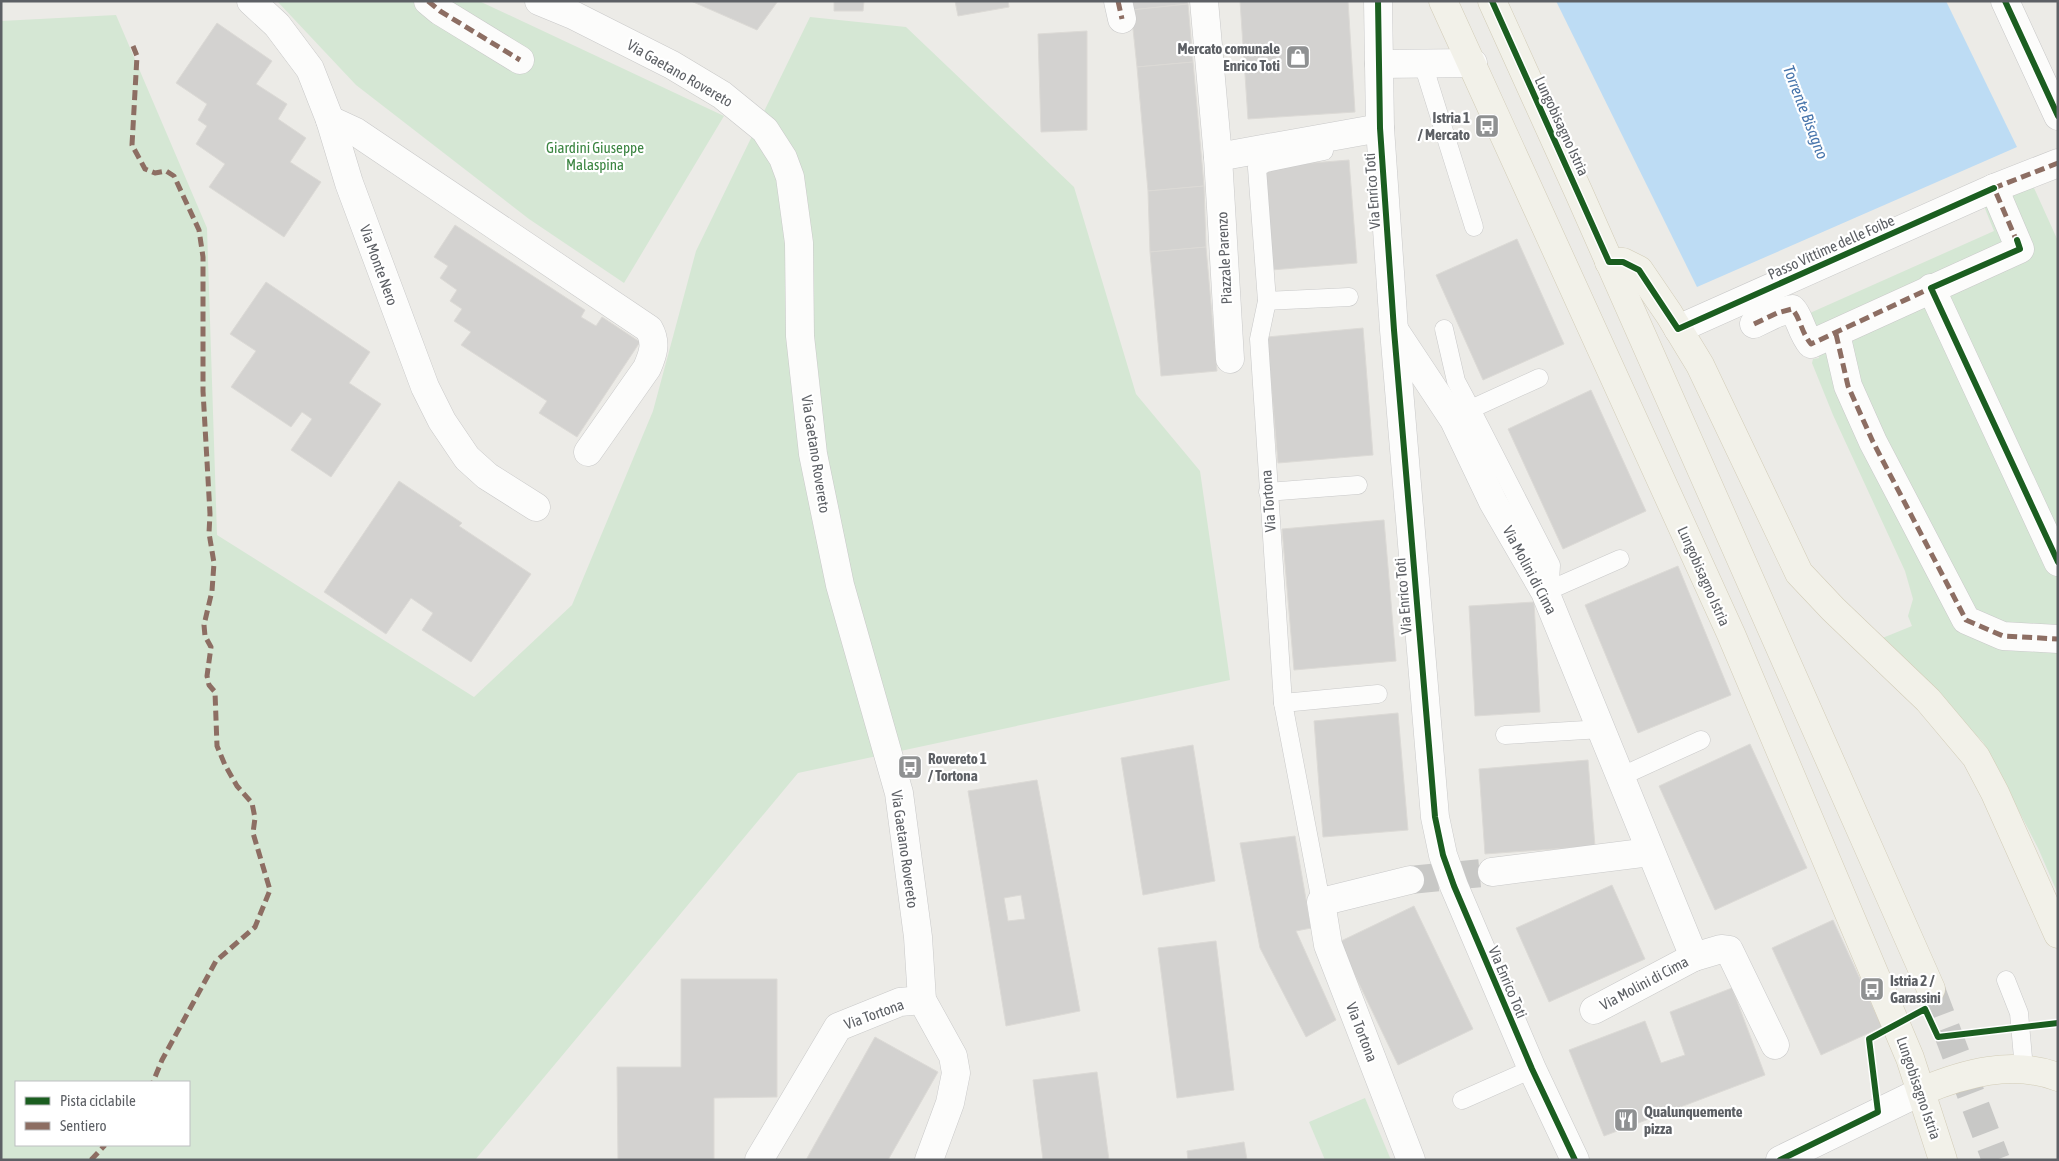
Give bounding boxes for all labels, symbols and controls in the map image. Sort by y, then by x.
street label: Via Gaetano Rovereto [624,36,736,110]
place label: Mercato comunale Enrico Toti [1177,40,1280,74]
shop icon: Mercato comunale Enrico Toti [1285,44,1311,70]
water label: Torrente Bisagno [1779,63,1832,162]
street label: Lungobisagno Istria [1532,74,1592,178]
place label: Istria 1 / Mercato [1418,109,1470,143]
bus stop icon: Istria 1 / Mercato [1474,113,1500,139]
park label: Giardini Giuseppe Malaspina [546,139,644,173]
street label: Via Enrico Toti [1361,152,1383,230]
street label: Piazzale Parenzo [1213,211,1235,305]
street label: Passo Vittime delle Foibe [1765,211,1897,283]
street label: Via Monte Nero [357,222,401,308]
street label: Via Gaetano Rovereto [798,394,834,514]
street label: Via Tortona [1257,469,1279,533]
street label: Via Molini di Cima [1500,523,1560,617]
street label: Lungobisagno Istria [1674,523,1734,629]
street label: Via Enrico Toti [1391,557,1415,635]
place label: Rovereto 1 / Tortona [928,750,987,784]
bus stop icon: Rovereto 1 / Tortona [897,754,923,780]
street label: Via Gaetano Rovereto [888,789,922,909]
street label: Via Enrico Toti [1485,943,1531,1021]
street label: Via Molini di Cima [1597,953,1691,1013]
place label: Istria 2 / Garassini [1890,972,1941,1006]
bus stop icon: Istria 2 / Garassini [1859,976,1885,1002]
street label: Via Tortona [842,995,906,1033]
street label: Via Tortona [1343,1000,1381,1064]
street label: Lungobisagno Istria [1893,1034,1945,1142]
legend [15,1081,190,1146]
text: Pista ciclabile [60,1092,136,1109]
place label: Qualunquemente pizza [1644,1103,1743,1137]
restaurant icon: Qualunquemente pizza [1613,1107,1639,1133]
text: Sentiero [60,1117,106,1134]

